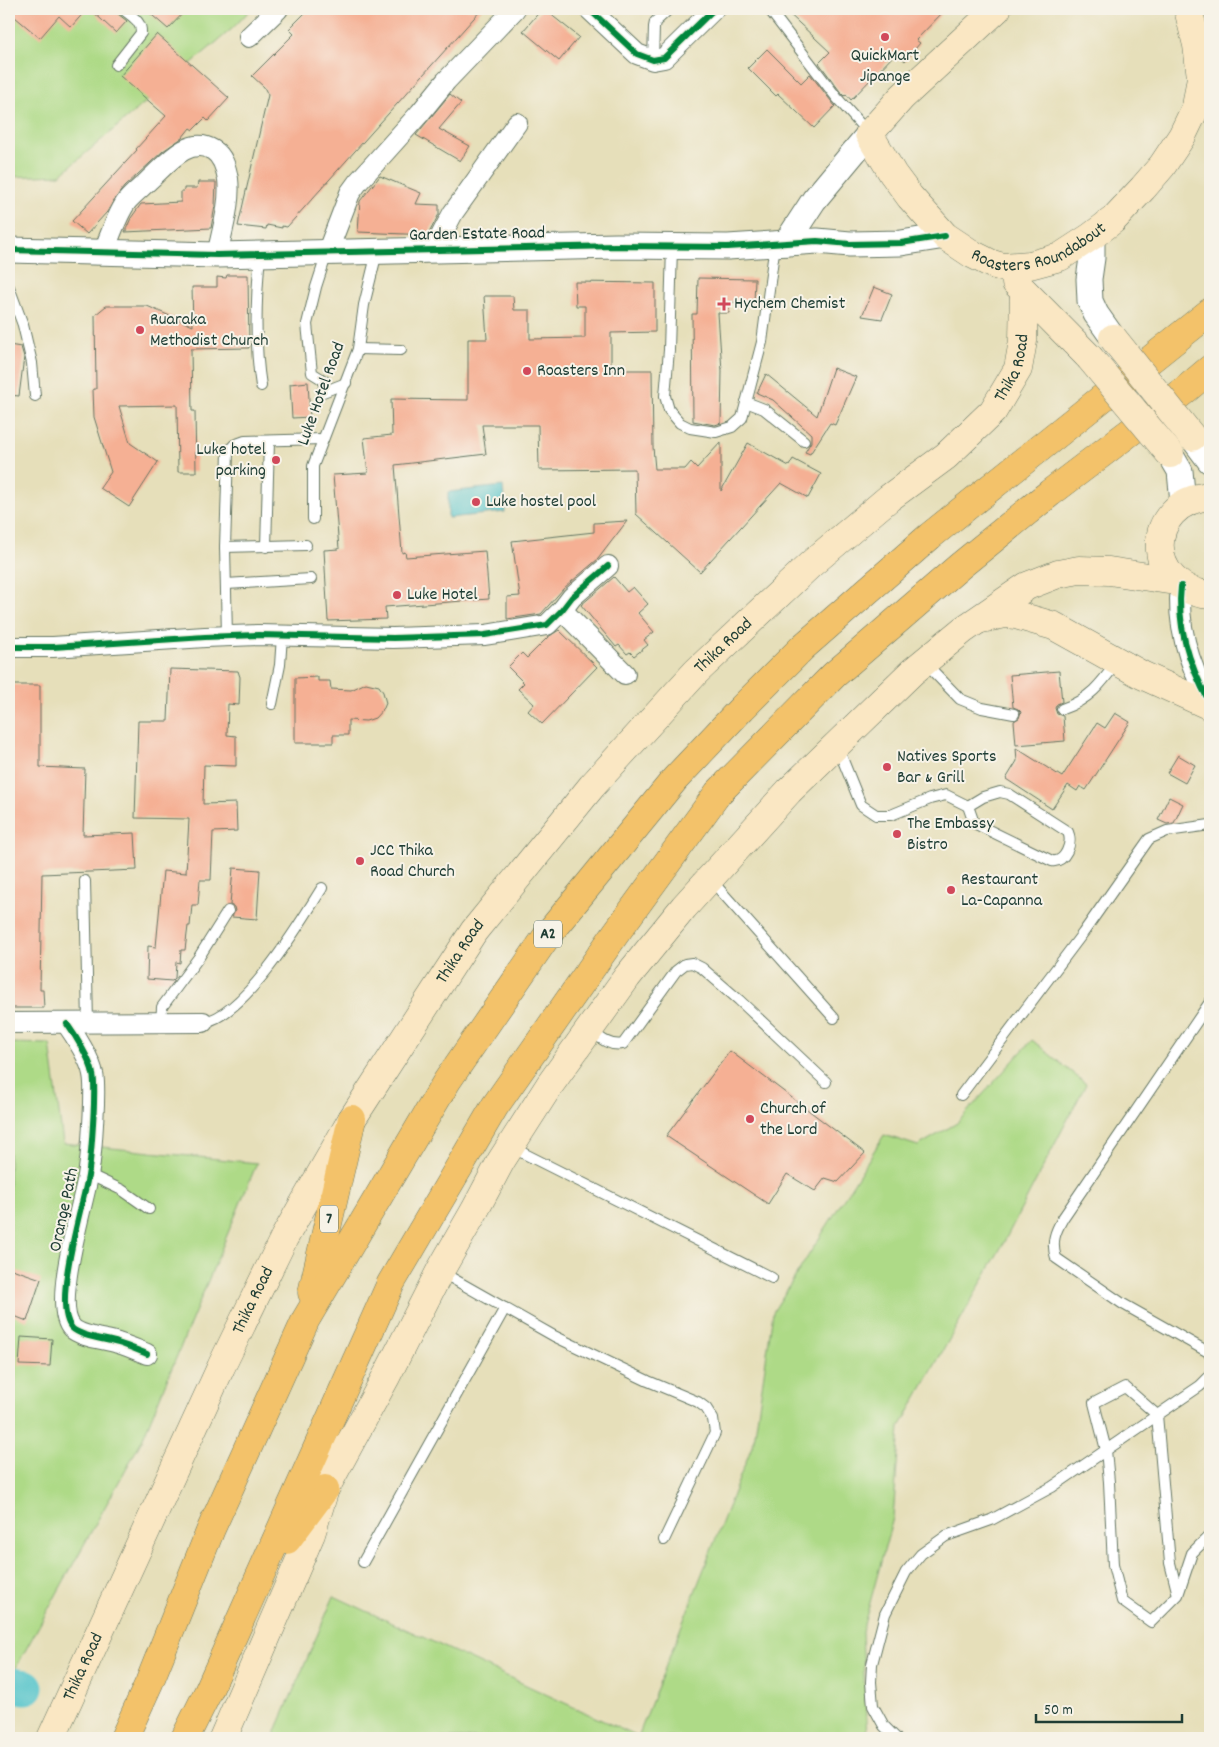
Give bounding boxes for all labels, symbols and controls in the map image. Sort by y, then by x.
marker: QuickMart Jipange [879,31,891,43]
place label: QuickMart Jipange [851,44,920,90]
street label: Roasters Roundabout [966,216,1112,279]
street label: Garden Estate Road [409,221,545,249]
place label: Hychem Chemist [734,292,846,317]
marker: Hychem Chemist [718,298,730,310]
place label: Ruaraka Methodist Church [150,308,269,354]
marker: Ruaraka Methodist Church [134,324,146,336]
street label: Thika Road [988,334,1036,407]
street label: Luke Hotel Road [292,339,352,449]
place label: Roasters Inn [537,359,625,384]
marker: Roasters Inn [521,365,533,377]
place label: Luke hotel parking [196,438,267,484]
marker: Luke hotel parking [270,454,282,466]
place label: Luke hostel pool [486,490,597,515]
marker: Luke hostel pool [470,496,482,508]
place label: Luke Hotel [407,583,478,608]
marker: Luke Hotel [391,589,403,601]
street label: Thika Road [689,612,759,680]
place label: Natives Sports Bar & Grill [897,745,997,791]
marker: Natives Sports Bar & Grill [881,761,893,773]
place label: The Embassy Bistro [907,812,994,858]
marker: The Embassy Bistro [891,828,903,840]
place label: JCC Thika Road Church [370,839,455,885]
marker: JCC Thika Road Church [354,855,366,867]
place label: Restaurant La-Capanna [961,868,1043,914]
marker: Restaurant La-Capanna [945,884,957,896]
street label: Thika Road [430,914,491,989]
road number: A2 [534,921,562,948]
place label: Church of the Lord [760,1097,826,1143]
marker: Church of the Lord [744,1113,756,1125]
street label: Orange Path [44,1166,86,1254]
road number: 7 [320,1206,338,1232]
street label: Thika Road [226,1263,281,1339]
street label: Thika Road [57,1629,110,1705]
scale bar [1036,1692,1183,1724]
text: 50 m [1044,1700,1073,1722]

